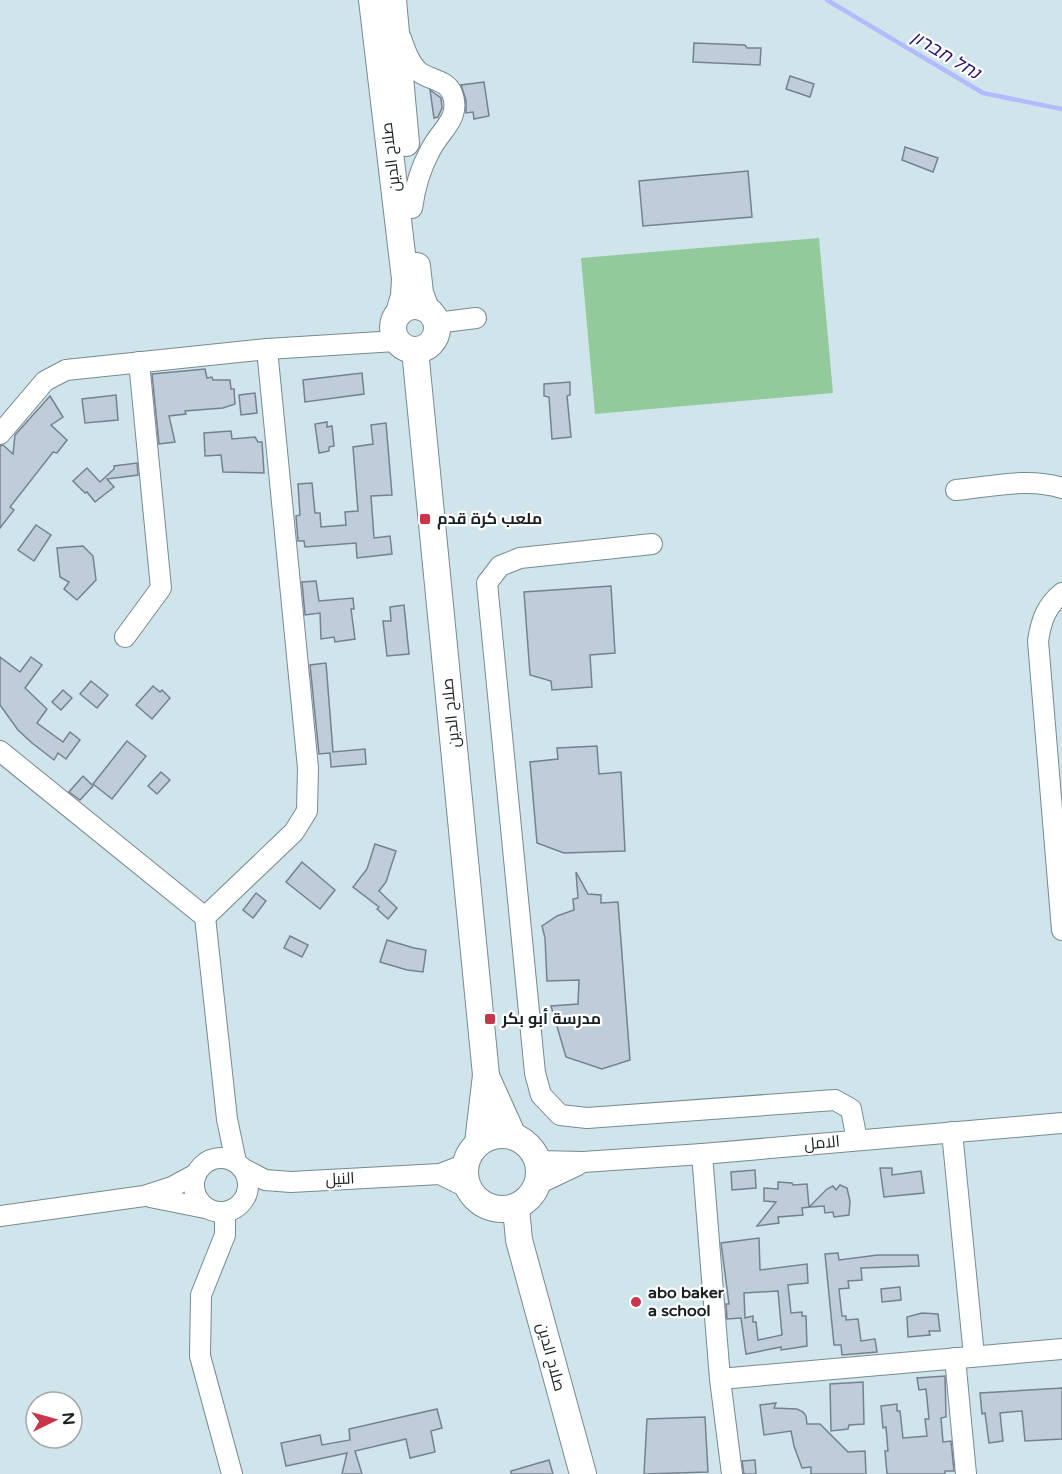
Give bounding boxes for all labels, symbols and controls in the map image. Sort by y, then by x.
water label: נחל חברון [907,26,986,85]
street label: صلاح الدين [377,121,406,193]
place label: ملعب كرة قدم [437,509,542,530]
marker: ملعب كرة قدم [418,512,432,526]
street label: صلاح الدين [437,677,466,749]
place label: مدرسة أبو بكر [501,1008,601,1029]
marker: مدرسة أبو بكر [483,1012,497,1026]
street label: الامل [803,1131,841,1155]
street label: النيل [325,1168,355,1190]
place label: abo baker a school [648,1283,725,1321]
marker: abo baker a school [629,1295,643,1309]
street label: صلاح الدين [531,1321,570,1394]
north arrow [24,1390,84,1450]
text: N [57,1412,78,1426]

